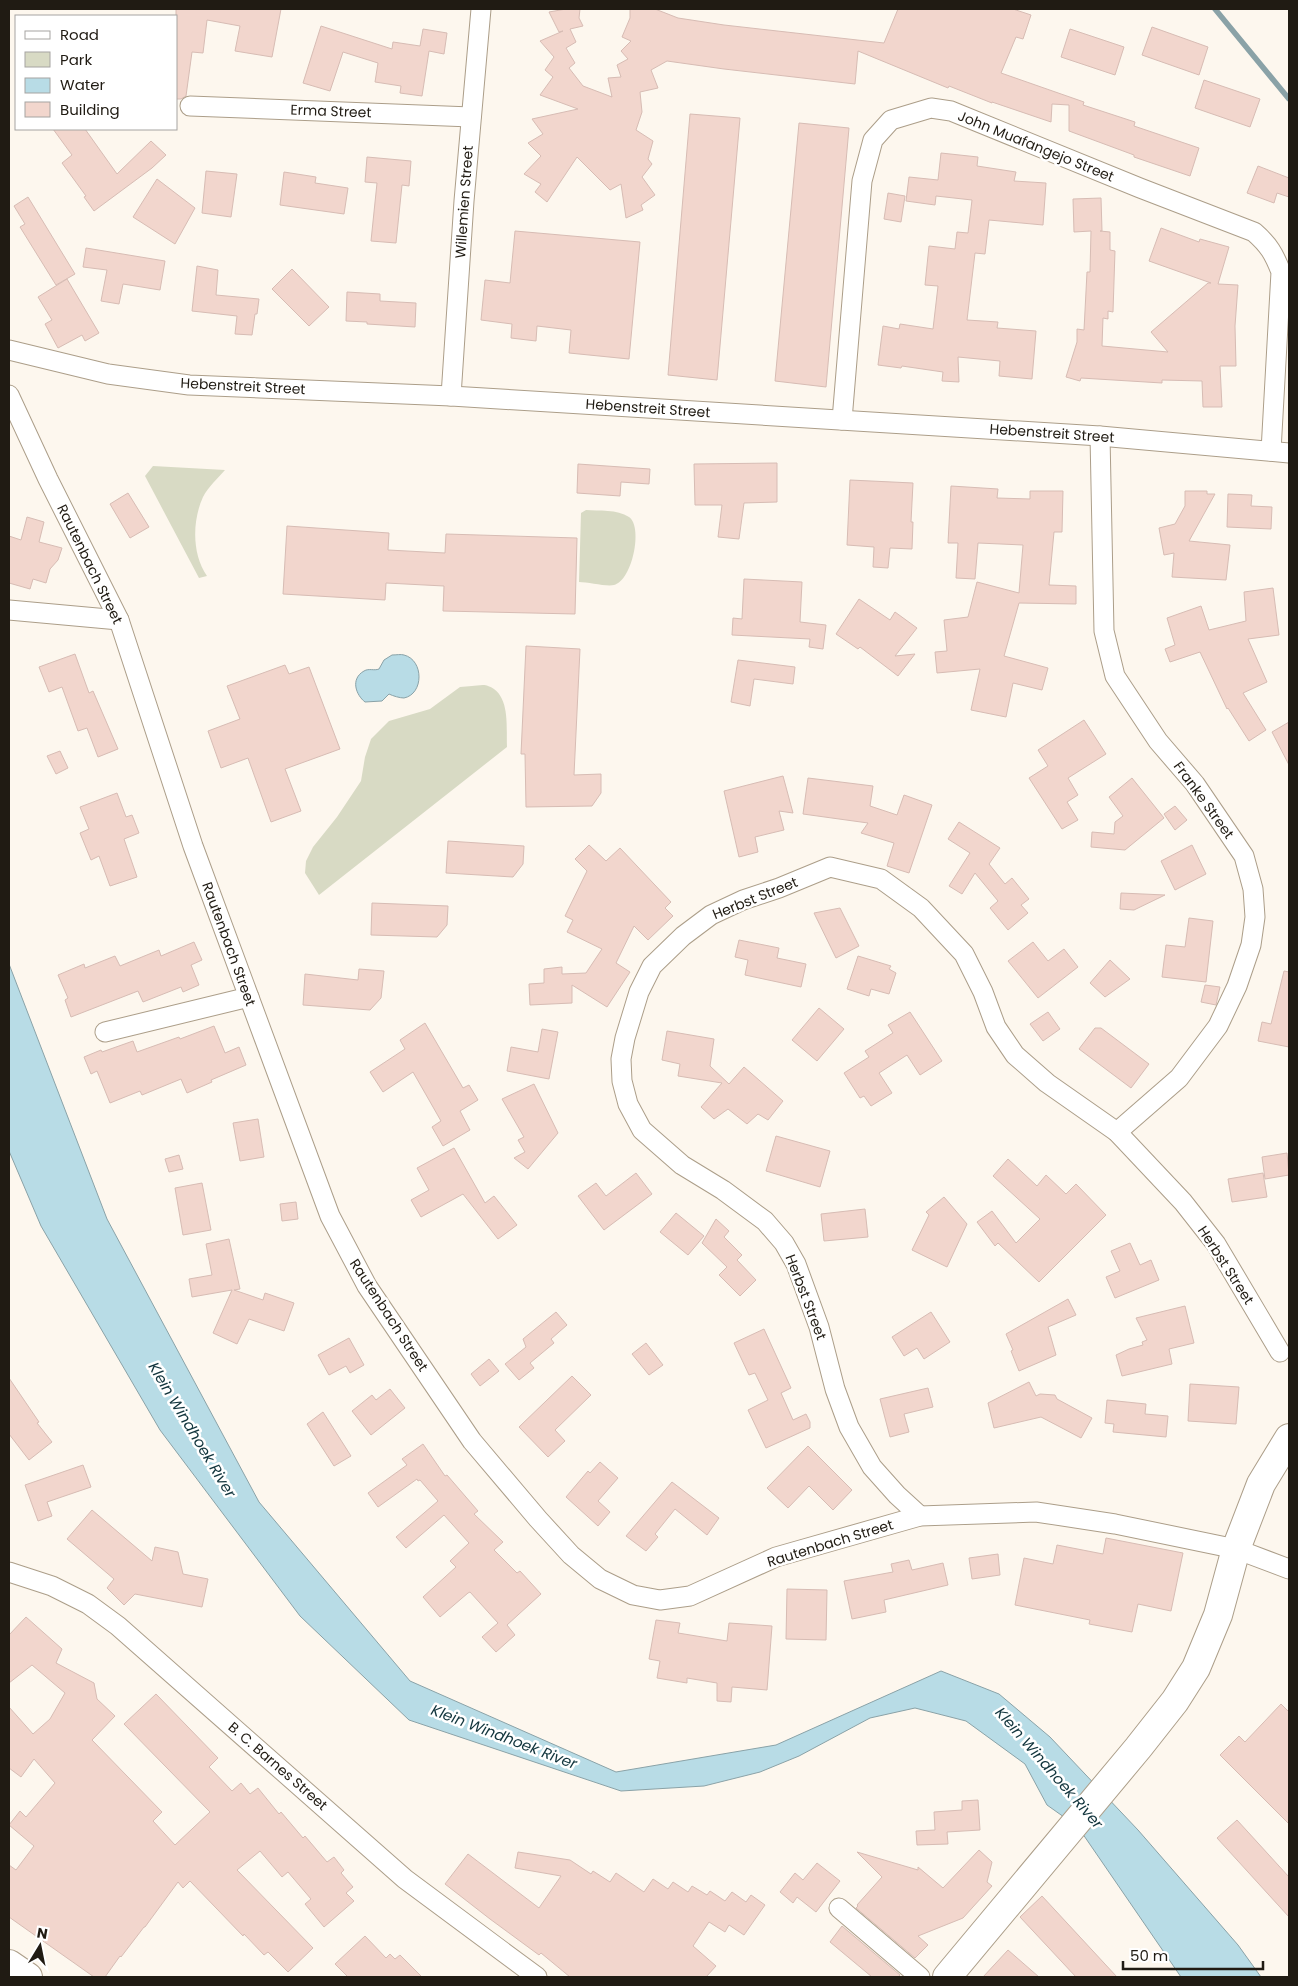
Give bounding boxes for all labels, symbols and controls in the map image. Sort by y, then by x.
legend [15,15,178,130]
text: Road [60,24,99,45]
text: Park [60,49,92,70]
text: Water [60,74,106,95]
text: Building [60,99,120,120]
street label: Erma Street [290,100,372,122]
street label: John Muafangejo Street [955,105,1117,187]
street label: Willemien Street [450,145,478,259]
street label: Hebenstreit Street [180,373,306,399]
street label: Hebenstreit Street [585,394,711,422]
street label: Hebenstreit Street [989,419,1115,447]
street label: Rautenbach Street [52,501,128,627]
street label: Franke Street [1169,757,1239,843]
street label: Herbst Street [709,872,801,924]
street label: Rautenbach Street [197,879,261,1009]
street label: Herbst Street [1193,1222,1259,1308]
street label: Herbst Street [781,1251,831,1343]
street label: Rautenbach Street [345,1255,433,1375]
water label: Klein Windhoek River [144,1358,241,1502]
street label: Rautenbach Street [765,1514,895,1572]
water label: Klein Windhoek River [428,1699,580,1774]
water label: Klein Windhoek River [991,1702,1108,1833]
street label: B. C. Barnes Street [224,1717,332,1815]
north arrow [15,1921,65,1971]
text: N [35,1922,49,1944]
scale bar [1123,1938,1263,1970]
text: 50 m [1130,1945,1168,1966]

